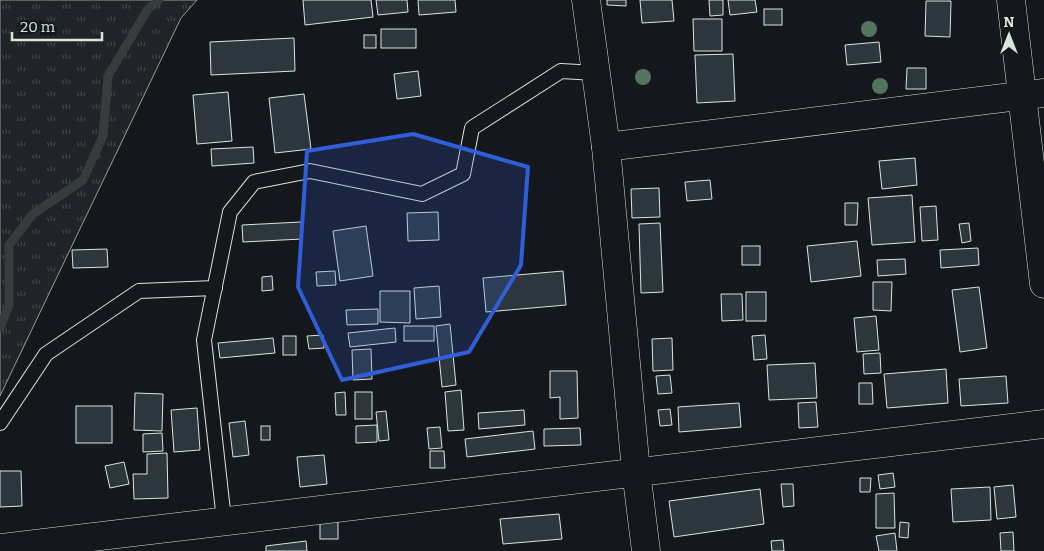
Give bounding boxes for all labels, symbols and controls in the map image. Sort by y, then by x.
scale bar [12,10,102,42]
north arrow [984,10,1034,60]
text: N [1004,14,1015,31]
text: 20 m [20,18,56,36]

